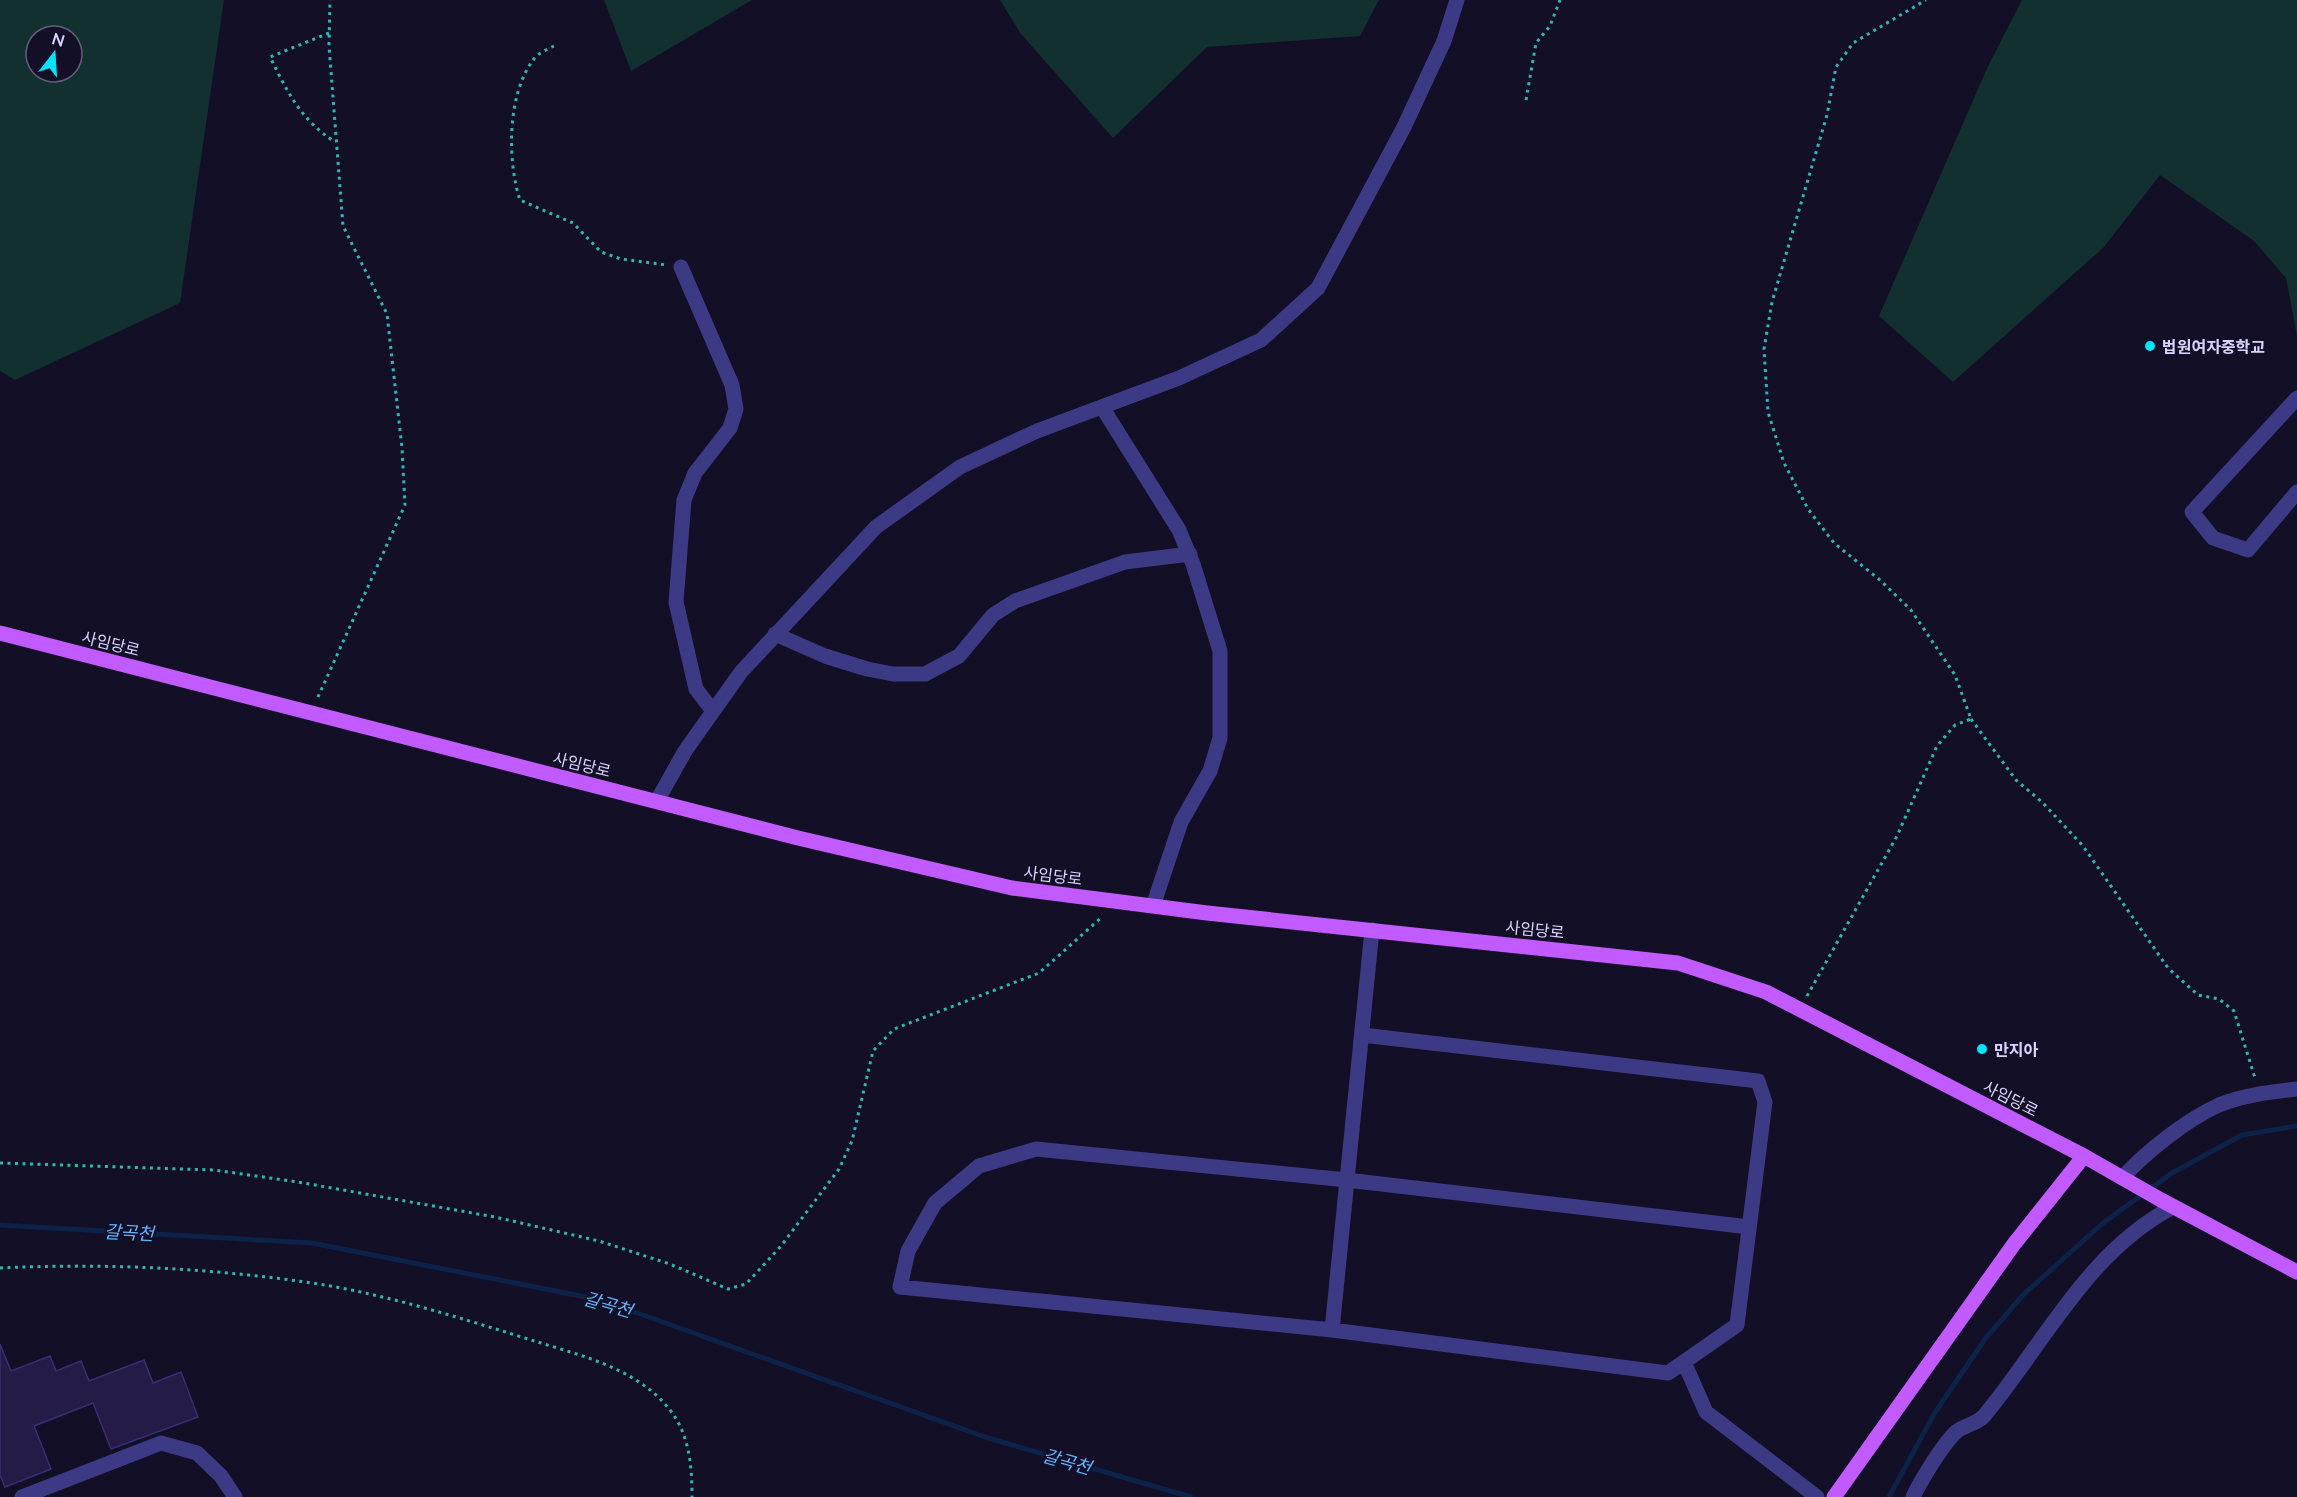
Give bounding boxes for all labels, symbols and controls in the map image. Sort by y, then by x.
north arrow [24,24,84,84]
text: N [50,28,67,50]
place label: 법원여자중학교 [2162,337,2265,356]
marker: 법원여자중학교 [2143,339,2157,353]
street label: 사임당로 [80,627,142,659]
street label: 사임당로 [551,748,613,780]
street label: 사임당로 [1023,862,1084,888]
street label: 사임당로 [1505,916,1566,942]
place label: 만지아 [1994,1040,2038,1059]
marker: 만지아 [1975,1042,1989,1056]
street label: 사임당로 [1980,1076,2042,1120]
water label: 갈곡천 [104,1220,157,1244]
water label: 갈곡천 [581,1287,637,1322]
water label: 갈곡천 [1040,1444,1096,1479]

